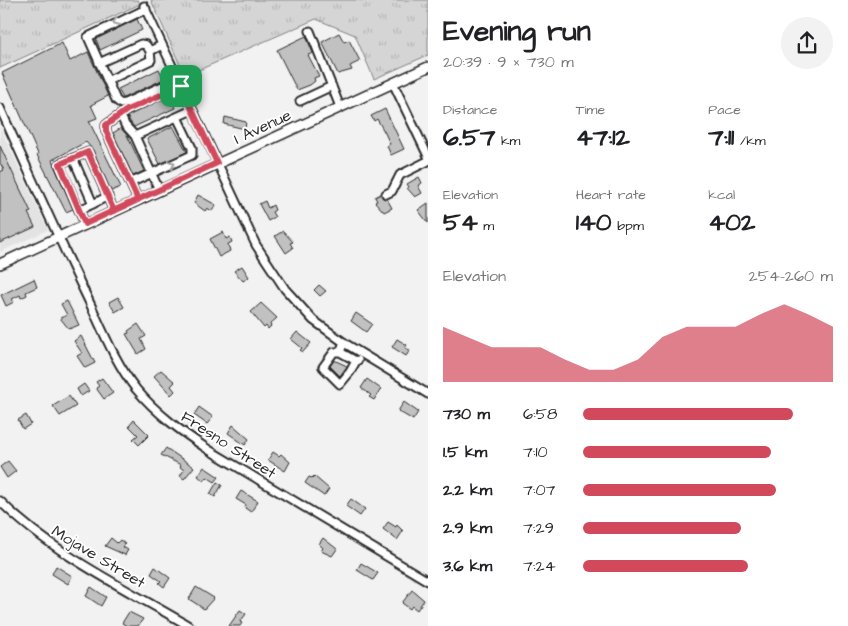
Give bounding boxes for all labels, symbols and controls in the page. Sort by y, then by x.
text: Evening run [443,12,591,51]
one-way arrow [113,16,122,26]
button: share [781,17,833,69]
text: 20:39 · 9 × 730 m [443,51,574,73]
pin [160,65,202,107]
icon: arrive [167,72,195,100]
text: Distance [443,100,497,120]
text: Time [576,100,605,120]
text: Pace [708,100,741,120]
street label: I Avenue [230,104,295,150]
text: 6.57 [443,120,495,155]
text: 47:12 [576,120,630,155]
text: 7:11 [708,120,734,155]
text: km [495,131,520,151]
text: /km [734,131,766,151]
one-way arrow [167,160,176,171]
text: Elevation [443,185,498,205]
text: Heart rate [576,185,646,205]
text: kcal [708,185,735,205]
text: 54 [443,205,478,240]
text: 140 [576,205,612,240]
text: 402 [708,205,755,240]
text: m [478,216,494,236]
text: bpm [612,216,644,236]
text: Elevation [443,265,506,287]
text: 254–260 m [749,265,833,287]
text: 730 m [443,403,490,425]
text: 6:58 [523,403,557,425]
street label: Fresno Street [177,406,281,484]
text: 1.5 km [443,441,487,463]
text: 7:10 [523,441,548,463]
text: 2.2 km [443,479,492,501]
text: 7:07 [523,479,555,501]
text: 2.9 km [443,517,492,539]
text: 7:29 [523,517,554,539]
street label: Mojave Street [47,520,150,594]
text: 3.6 km [443,555,492,577]
text: 7:24 [523,555,556,577]

